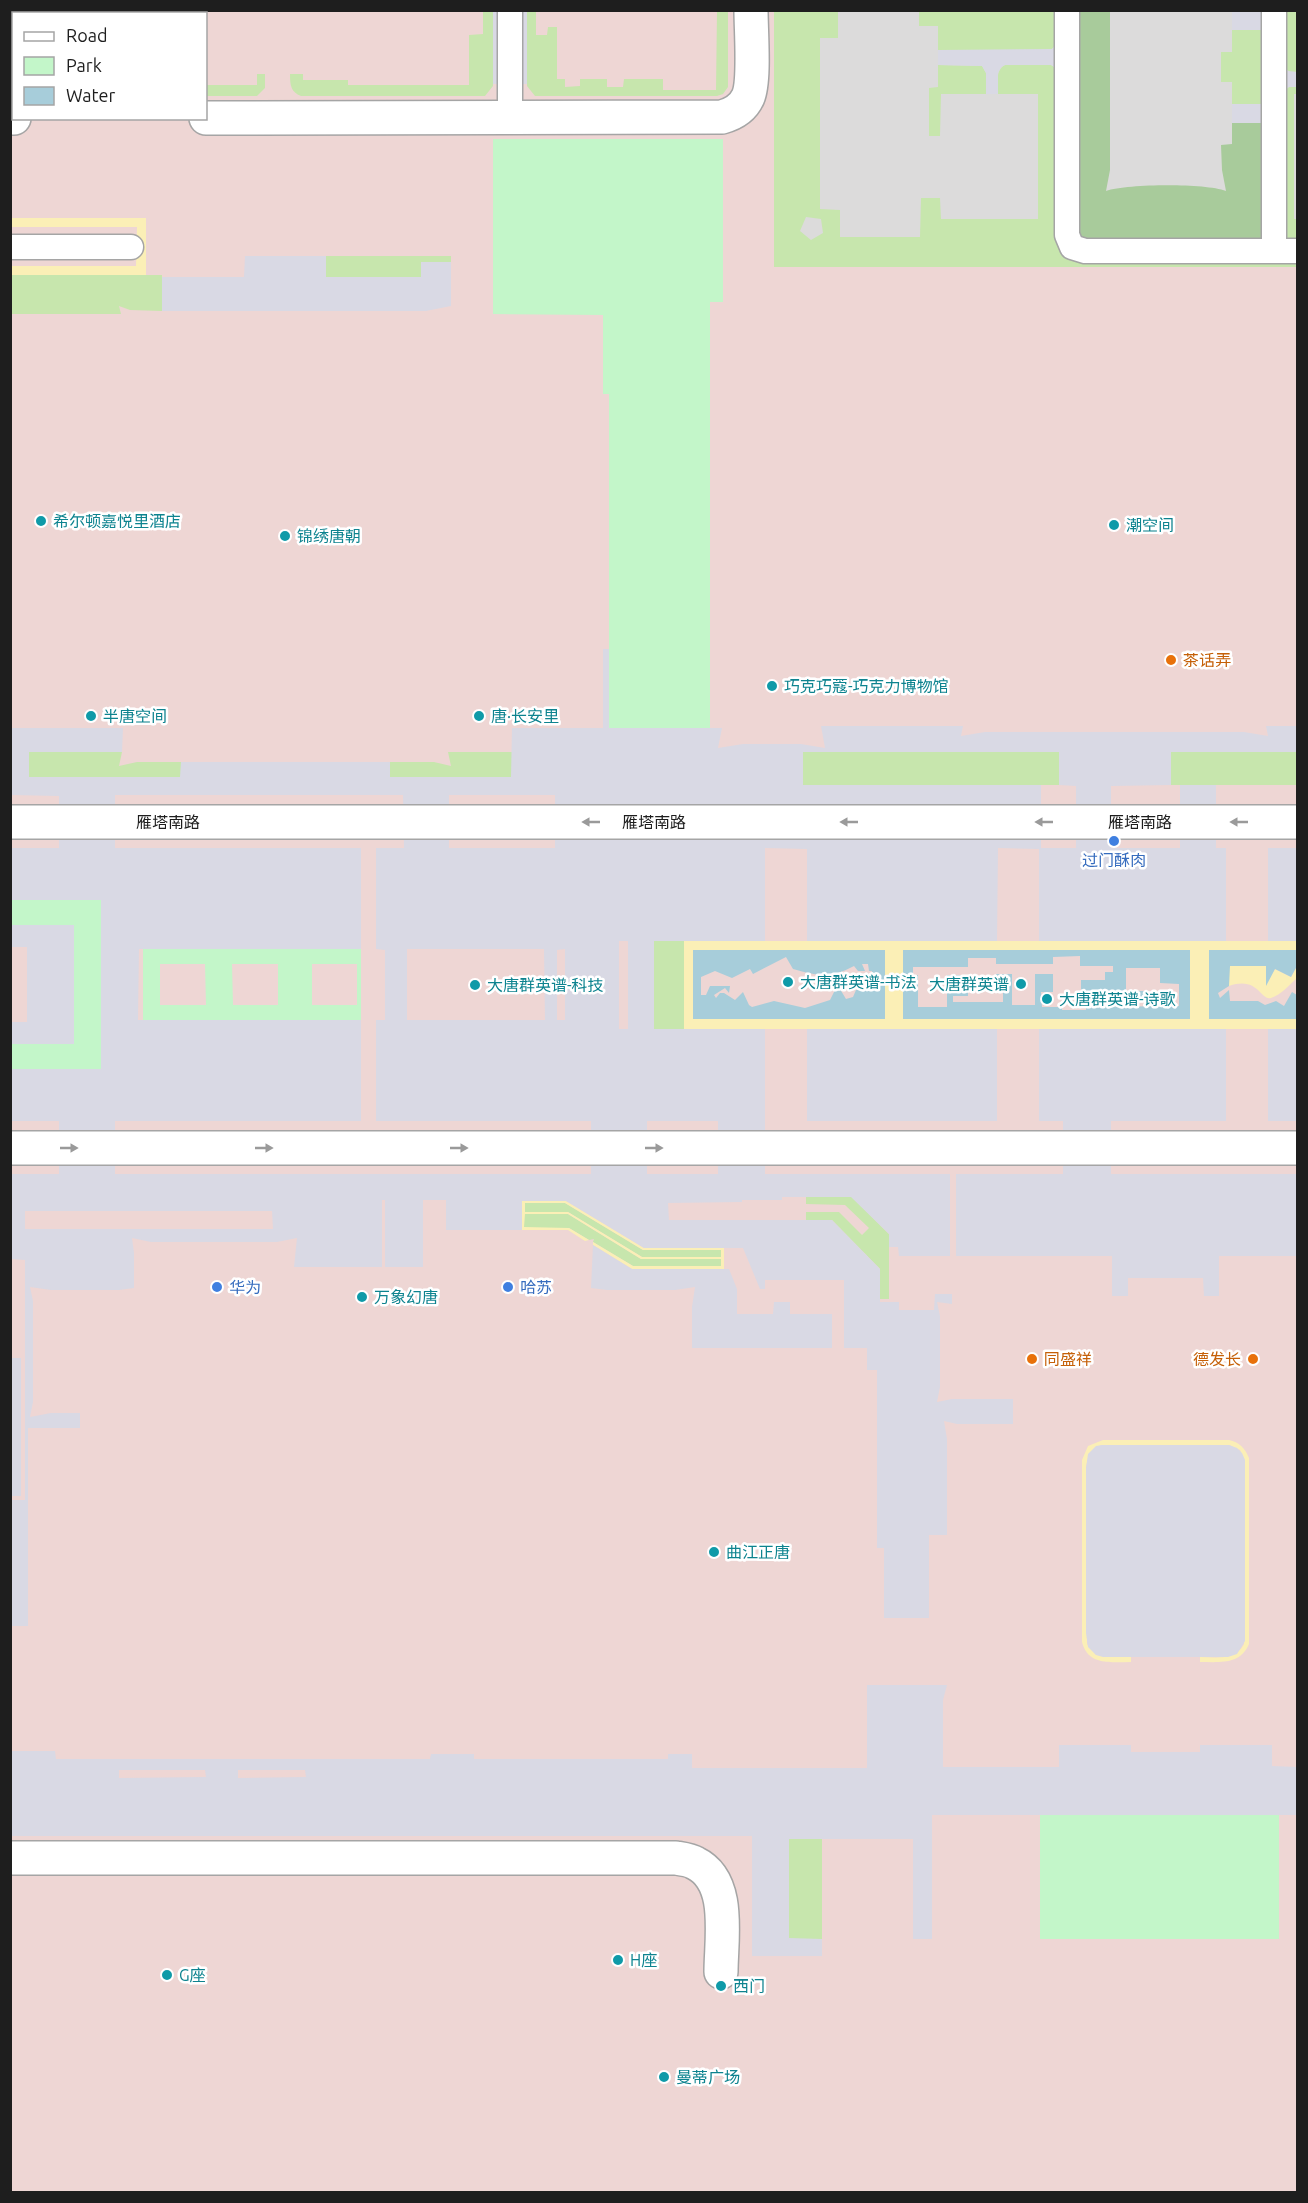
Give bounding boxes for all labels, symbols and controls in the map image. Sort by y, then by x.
legend [12,12,207,120]
text: Road [66,25,108,45]
text: Park [66,55,102,75]
text: Water [66,85,116,105]
place label: 希尔顿嘉悦里酒店 [53,512,181,530]
marker: 希尔顿嘉悦里酒店 [34,514,48,528]
place label: 潮空间 [1126,516,1174,534]
marker: 潮空间 [1107,518,1121,532]
place label: 锦绣唐朝 [297,527,361,545]
marker: 锦绣唐朝 [278,529,292,543]
place label: 茶话弄 [1183,651,1231,669]
marker: 茶话弄 [1164,653,1178,667]
place label: 巧克巧蔻-巧克力博物馆 [784,677,949,695]
marker: 巧克巧蔻-巧克力博物馆 [765,679,779,693]
place label: 半唐空间 [103,707,167,725]
place label: 唐·长安里 [491,707,559,725]
marker: 半唐空间 [84,709,98,723]
marker: 唐·长安里 [472,709,486,723]
street label: 雁塔南路 [136,813,200,831]
street label: 雁塔南路 [622,813,686,831]
street label: 雁塔南路 [1108,813,1172,831]
one-way arrow [581,817,600,827]
one-way arrow [839,817,858,827]
one-way arrow [1034,817,1053,827]
one-way arrow [1229,817,1248,827]
marker: 过门酥肉 [1107,834,1121,848]
place label: 过门酥肉 [1082,851,1146,869]
place label: 大唐群英谱-书法 [800,973,917,991]
marker: 大唐群英谱-书法 [781,975,795,989]
place label: 大唐群英谱 [929,975,1009,993]
place label: 大唐群英谱-科技 [487,976,604,994]
marker: 大唐群英谱 [1014,977,1028,991]
marker: 大唐群英谱-科技 [468,978,482,992]
place label: 大唐群英谱-诗歌 [1059,990,1176,1008]
marker: 大唐群英谱-诗歌 [1040,992,1054,1006]
one-way arrow [60,1143,79,1153]
one-way arrow [255,1143,274,1153]
one-way arrow [450,1143,469,1153]
one-way arrow [645,1143,664,1153]
place label: 华为 [229,1278,261,1296]
place label: 哈苏 [520,1278,552,1296]
marker: 华为 [210,1280,224,1294]
marker: 哈苏 [501,1280,515,1294]
place label: 万象幻唐 [374,1288,438,1306]
marker: 万象幻唐 [355,1290,369,1304]
place label: 同盛祥 [1044,1350,1092,1368]
place label: 德发长 [1193,1350,1241,1368]
marker: 同盛祥 [1025,1352,1039,1366]
marker: 德发长 [1246,1352,1260,1366]
place label: 曲江正唐 [726,1543,790,1561]
marker: 曲江正唐 [707,1545,721,1559]
place label: H座 [630,1951,657,1969]
marker: H座 [611,1953,625,1967]
place label: G座 [179,1966,206,1984]
marker: G座 [160,1968,174,1982]
place label: 西门 [733,1977,765,1995]
marker: 西门 [714,1979,728,1993]
place label: 曼蒂广场 [676,2068,740,2086]
marker: 曼蒂广场 [657,2070,671,2084]

